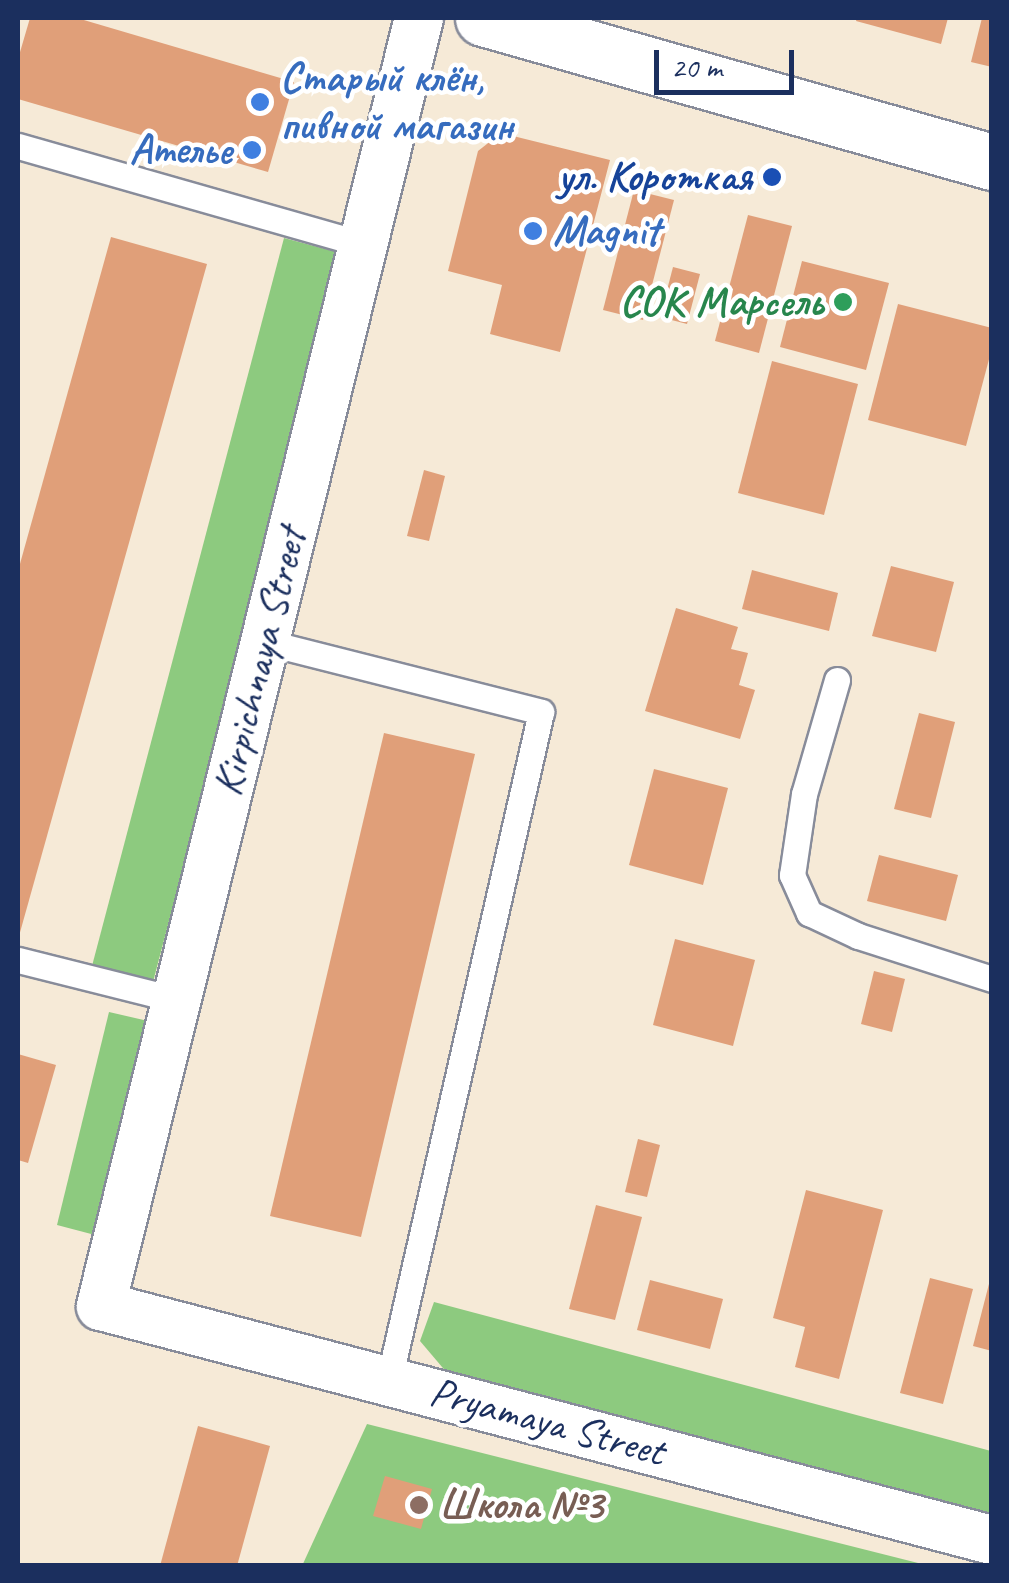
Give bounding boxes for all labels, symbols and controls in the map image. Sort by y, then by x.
scale bar [659,30,799,92]
text: 20 m [671,48,722,86]
place label: Старый клён, пивной магазин [280,53,513,152]
marker: Старый клён, пивной магазин [249,91,271,113]
place label: Ателье [130,125,232,175]
marker: Ателье [241,139,263,161]
place label: ул. Короткая [558,152,752,202]
marker: ул. Короткая [761,166,783,188]
place label: Magnit [553,206,659,256]
marker: Magnit [522,220,544,242]
place label: СОК Марсель [622,277,823,327]
marker: СОК Марсель [832,291,854,313]
street label: Kirpichnaya Street [202,523,318,801]
street label: Pryamaya Street [424,1366,670,1478]
place label: Школа №3 [439,1480,603,1530]
marker: Школа №3 [408,1494,430,1516]

